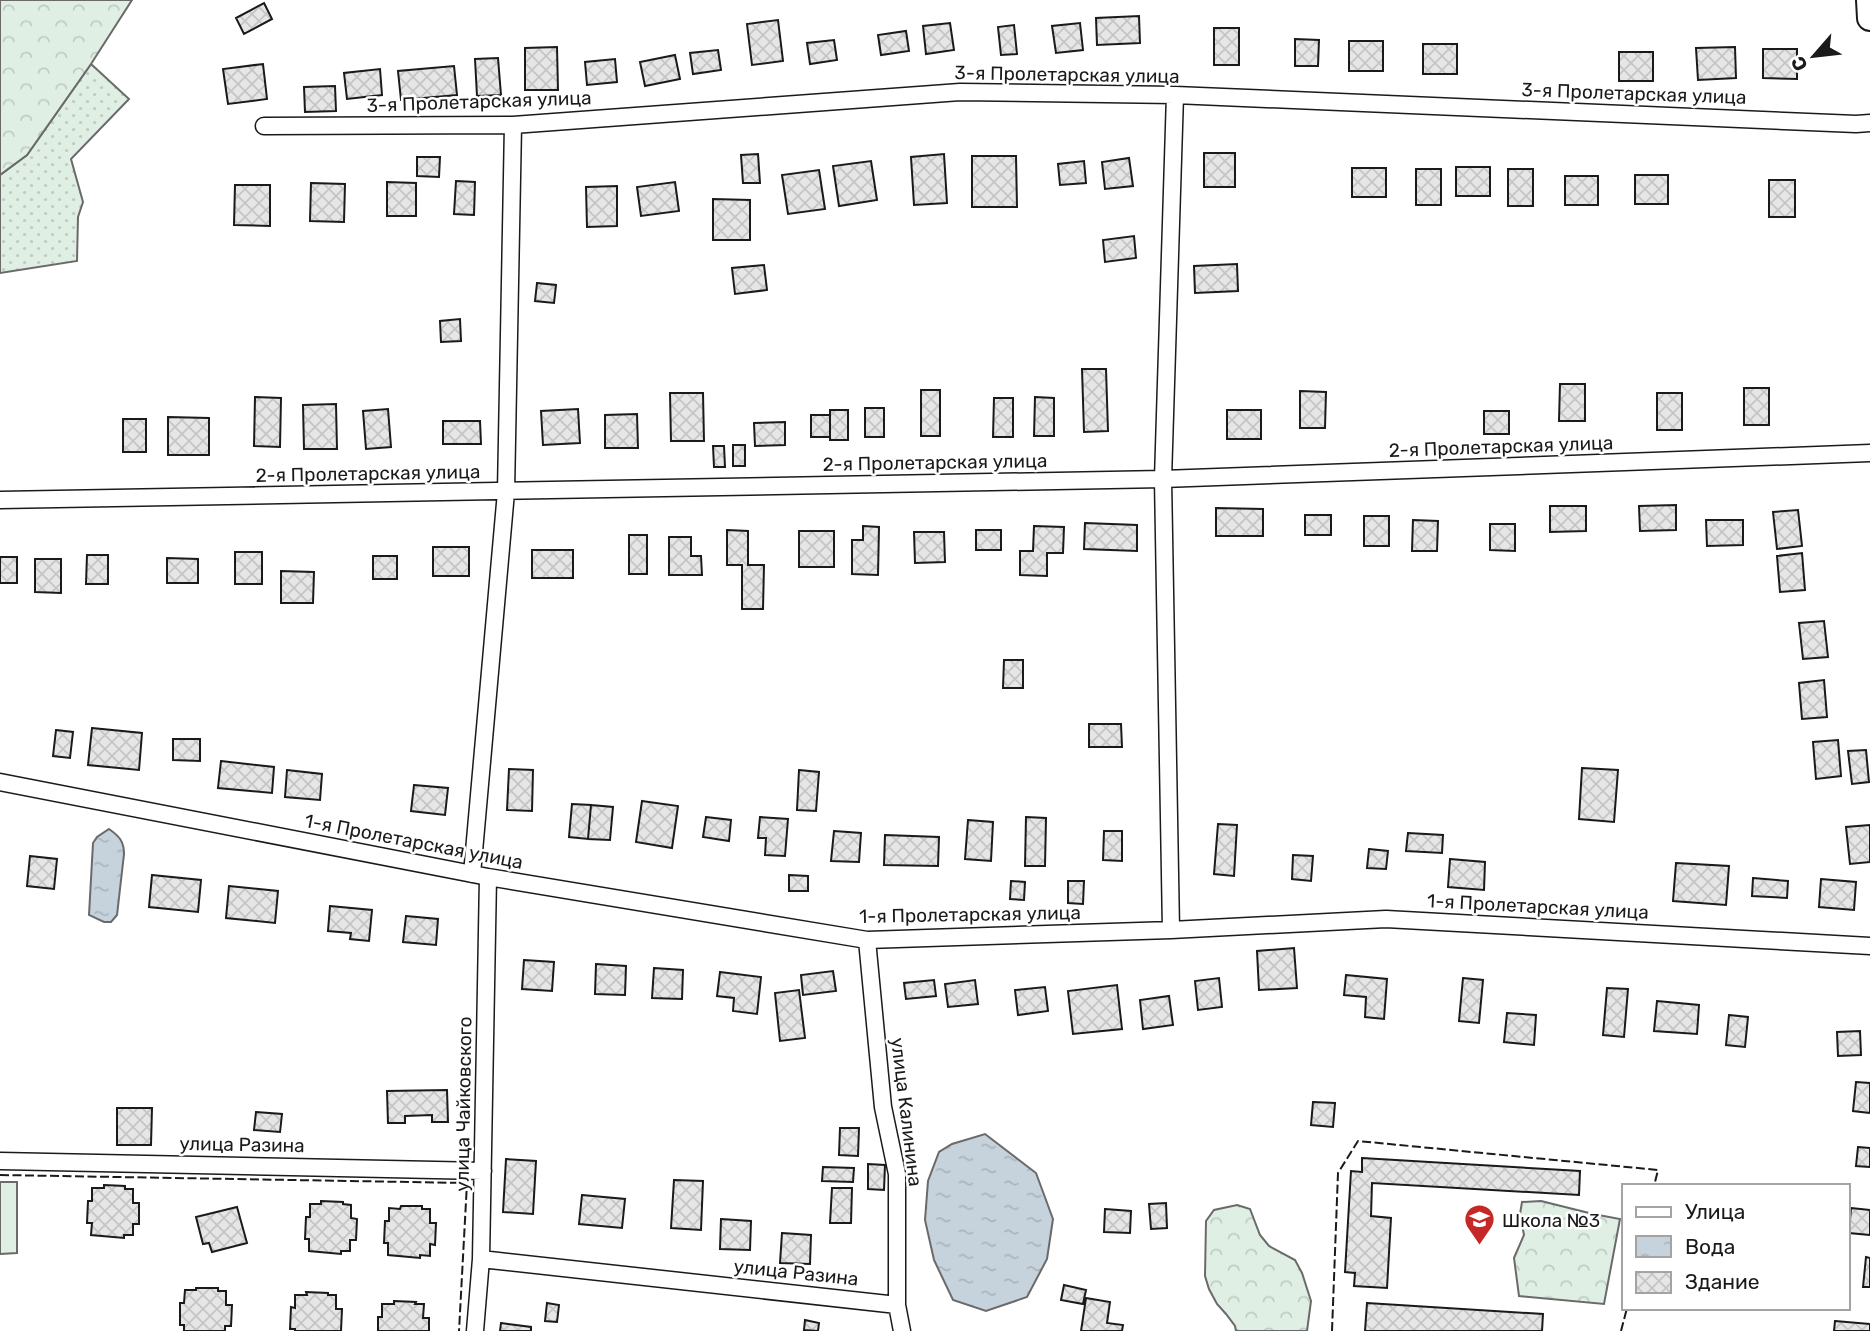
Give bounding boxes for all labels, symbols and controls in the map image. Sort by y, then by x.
north arrow [1779,21,1849,91]
text: С [1786,52,1813,75]
street label: 3-я Пролетарская улица [954,61,1180,88]
street label: 3-я Пролетарская улица [1521,78,1747,109]
street label: 3-я Пролетарская улица [366,86,592,117]
street label: 2-я Пролетарская улица [1388,431,1614,462]
street label: 2-я Пролетарская улица [823,449,1047,476]
street label: 2-я Пролетарская улица [256,460,480,487]
street label: 1-я Пролетарская улица [303,809,525,874]
street label: 1-я Пролетарская улица [1427,889,1649,924]
street label: 1-я Пролетарская улица [859,901,1081,928]
street label: улица Чайковского [450,1016,477,1192]
street label: улица Калинина [886,1036,927,1188]
street label: улица Разина [179,1132,305,1157]
legend [1622,1184,1849,1310]
text: Улица [1685,1199,1745,1224]
school or university icon: Школа №3 [1462,1203,1496,1247]
place label: Школа №3 [1502,1209,1600,1232]
text: Вода [1685,1234,1735,1259]
street label: улица Разина [732,1255,859,1290]
text: Здание [1685,1269,1760,1294]

